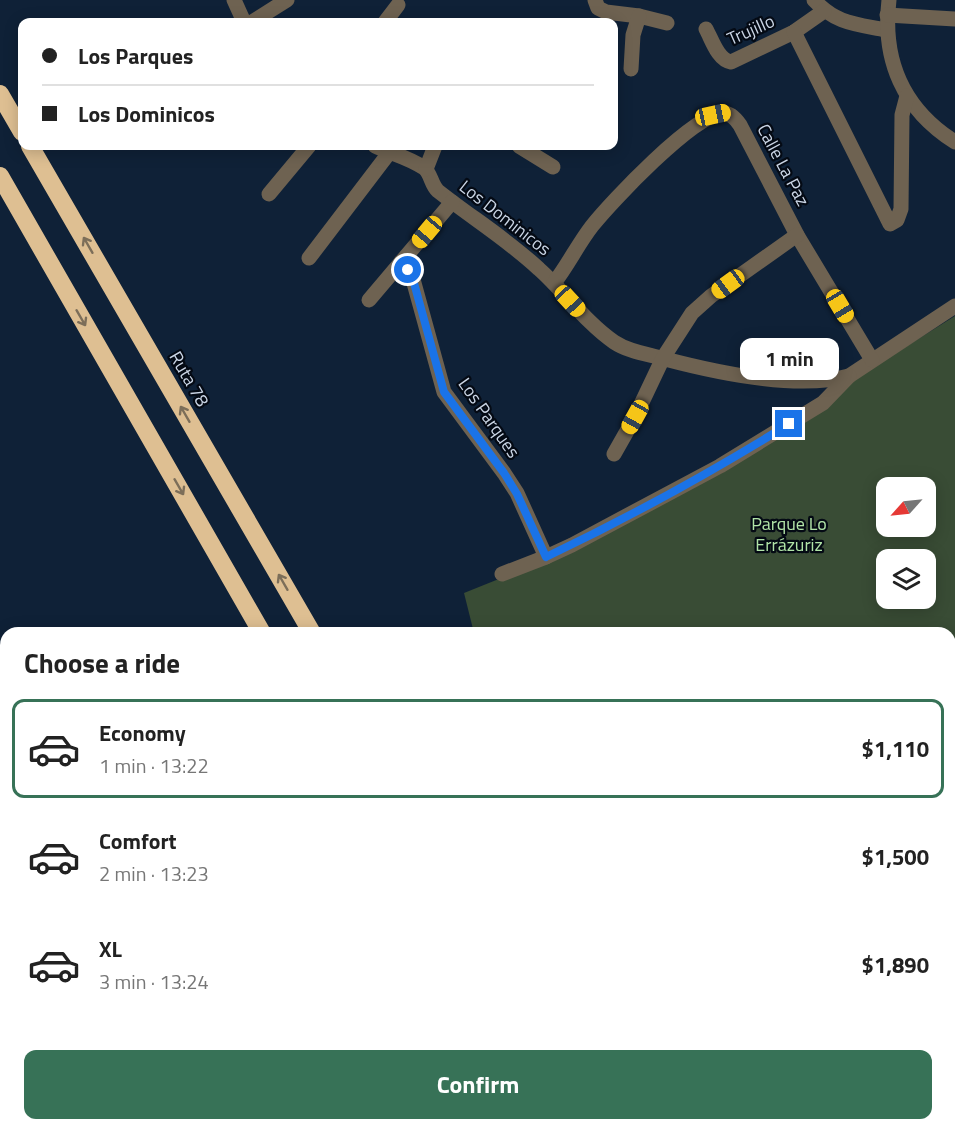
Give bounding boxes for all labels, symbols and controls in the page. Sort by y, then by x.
street label: Trujillo [723,7,779,52]
text: Los Parques [78,39,193,73]
text: Los Dominicos [78,97,215,131]
car [694,102,732,128]
street label: Calle La Paz [750,119,816,211]
street label: Los Dominicos [454,173,557,262]
car [409,212,445,252]
one-way arrow [81,237,93,254]
route start [394,256,421,283]
car [708,266,748,302]
car [551,282,589,320]
car [823,286,857,326]
one-way arrow [76,309,88,326]
callout: 1 min [740,337,838,379]
text: 1 min [765,343,814,374]
street label: Ruta 78 [163,346,216,412]
street label: Los Parques [452,372,527,463]
car [618,397,652,437]
one-way arrow [179,406,191,423]
route end [775,410,802,437]
north arrow [876,477,936,537]
map controls [876,477,936,609]
one-way arrow [173,478,185,495]
park label: Parque Lo Errázuriz [751,510,827,558]
button: layers [876,549,936,609]
one-way arrow [277,574,289,591]
text: Choose a ride [24,642,180,683]
text: Economy [99,716,186,750]
icon: car [27,722,81,776]
text: $1,110 [862,732,929,766]
text: 1 min · 13:22 [99,750,209,781]
text: Comfort [99,824,177,858]
icon: car [27,830,81,884]
text: $1,500 [862,840,929,874]
text: 2 min · 13:23 [99,858,209,889]
text: XL [99,932,122,966]
icon: car [27,938,81,992]
text: $1,890 [862,948,929,982]
text: 3 min · 13:24 [99,966,209,997]
button: Confirm [24,1050,932,1119]

